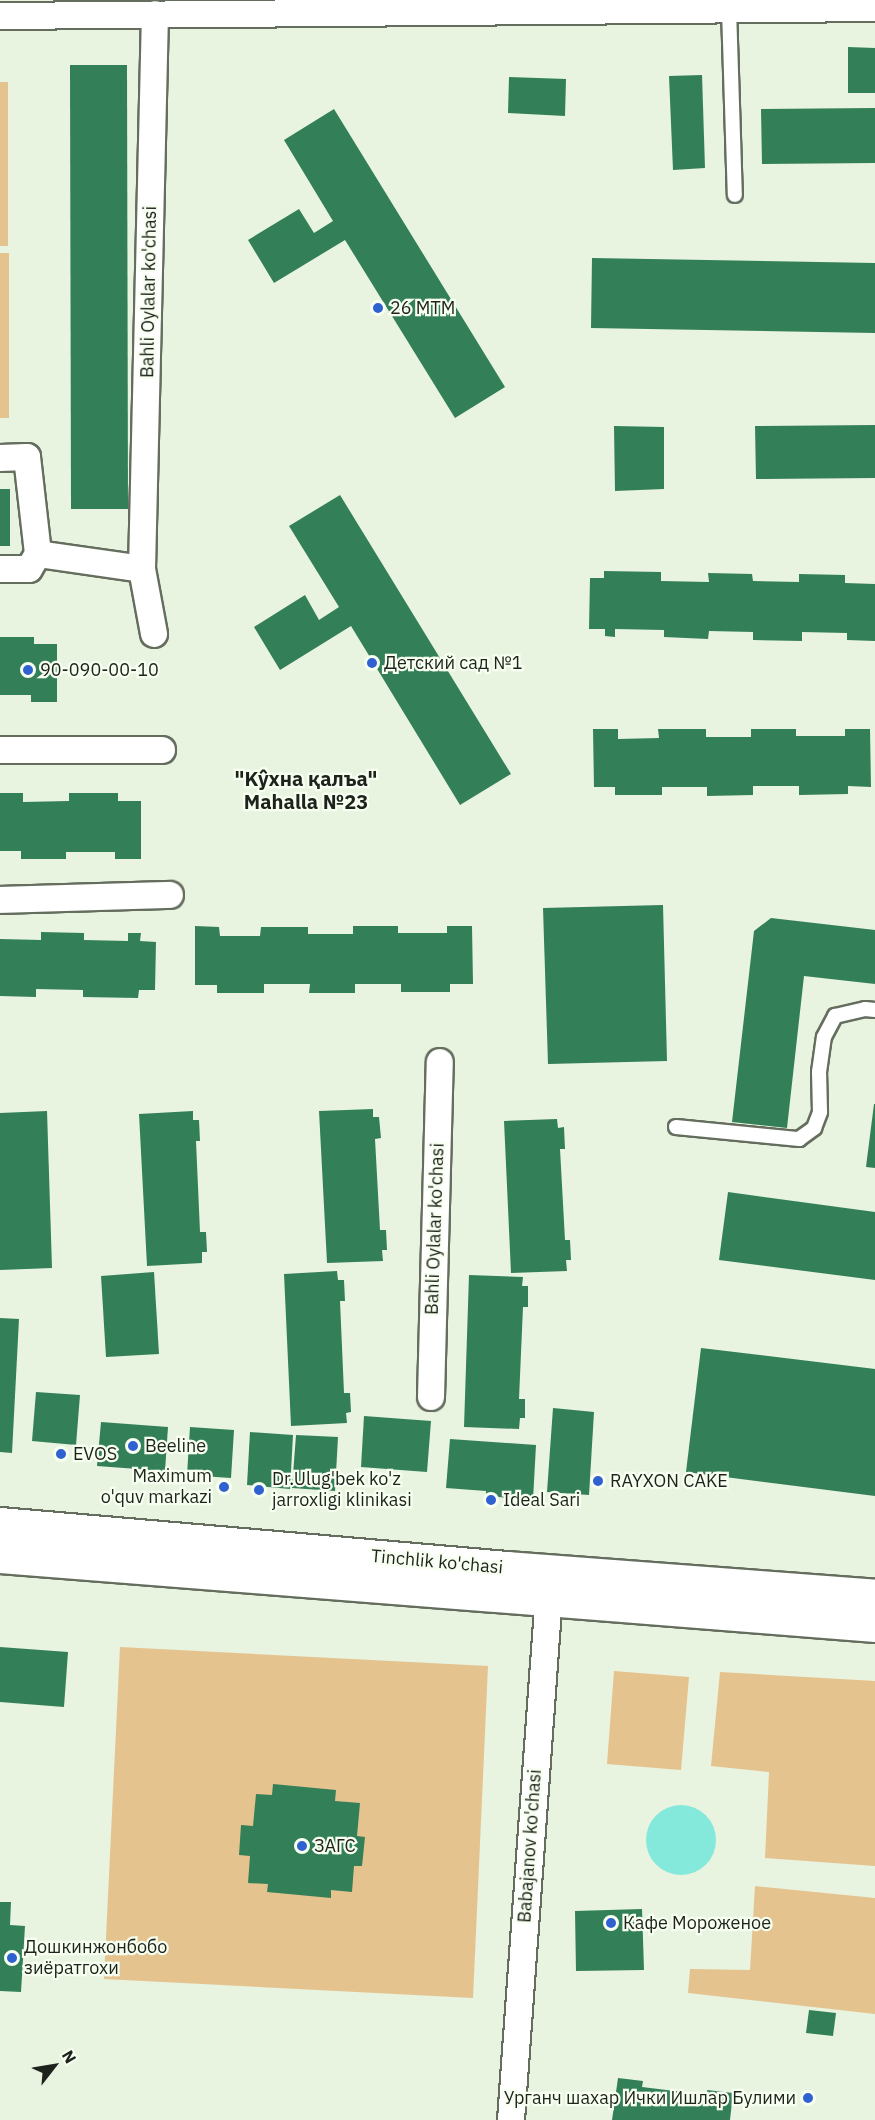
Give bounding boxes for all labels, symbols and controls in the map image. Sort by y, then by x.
street label: Bahli Oylalar ko'chasi [137,206,161,378]
place label: 26 MTM [390,297,455,319]
marker: 26 MTM [371,301,385,315]
place label: Детский сад №1 [384,652,523,674]
marker: Детский сад №1 [365,656,379,670]
place label: 90-090-00-10 [40,659,159,681]
marker: 90-090-00-10 [21,663,35,677]
district label: "Kŷхна қалъа" Mahalla №23 [235,767,377,814]
street label: Bahli Oylalar ko'chasi [421,1143,449,1315]
place label: Beeline [145,1435,206,1457]
marker: Beeline [126,1439,140,1453]
place label: EVOS [73,1443,117,1465]
marker: EVOS [54,1447,68,1461]
place label: Maximum o'quv markazi [101,1466,212,1508]
place label: Dr.Ulug'bek ko'z jarroxligi klinikasi [272,1469,412,1512]
place label: RAYXON CAKE [610,1470,728,1492]
marker: RAYXON CAKE [591,1474,605,1488]
marker: Maximum o'quv markazi [217,1480,231,1494]
marker: Dr.Ulug'bek ko'z jarroxligi klinikasi [250,1481,268,1499]
place label: Ideal Sari [503,1489,580,1511]
marker: Ideal Sari [484,1493,498,1507]
street label: Tinchlik ko'chasi [370,1545,504,1579]
street label: Babajanov ko'chasi [514,1769,546,1923]
place label: ЗАГС [314,1835,356,1857]
marker: ЗАГС [295,1839,309,1853]
place label: Кафе Мороженое [623,1912,771,1934]
marker: Кафе Мороженое [604,1916,618,1930]
place label: Дошкинжонбобо зиёратгохи [24,1937,167,1980]
marker: Дошкинжонбобо зиёратгохи [5,1951,19,1965]
north arrow [24,2036,84,2096]
text: N [58,2047,81,2067]
place label: Урганч шахар Ички Ишлар Булими [504,2087,796,2109]
marker: Урганч шахар Ички Ишлар Булими [801,2091,815,2105]

